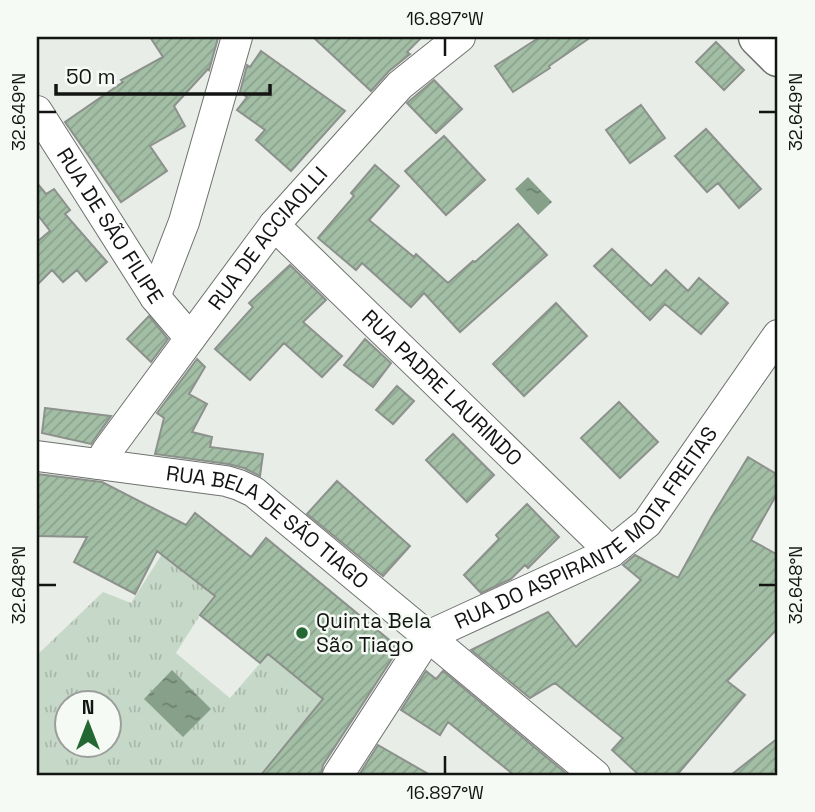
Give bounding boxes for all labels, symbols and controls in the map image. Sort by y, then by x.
text: 16.897°W [406,7,484,30]
scale bar [56,52,270,96]
text: 50 m [66,63,116,90]
text: 32.649°N [7,73,30,151]
text: 32.649°N [784,73,807,151]
street label: RUA DE SÃO FILIPE [51,143,170,309]
street label: RUA DE ACCIAOLLI [202,161,333,315]
street label: RUA PADRE LAURINDO [356,304,528,472]
street label: RUA DO ASPIRANTE MOTA FREITAS [450,421,723,635]
street label: RUA BELA DE SÃO TIAGO [165,459,374,594]
text: 32.648°N [7,546,30,624]
text: 32.648°N [784,546,807,624]
place label: Quinta Bela São Tiago [316,607,431,658]
marker: Quinta Bela São Tiago [294,625,310,641]
north arrow [52,690,122,760]
text: N [82,695,94,720]
text: 16.897°W [406,781,484,804]

